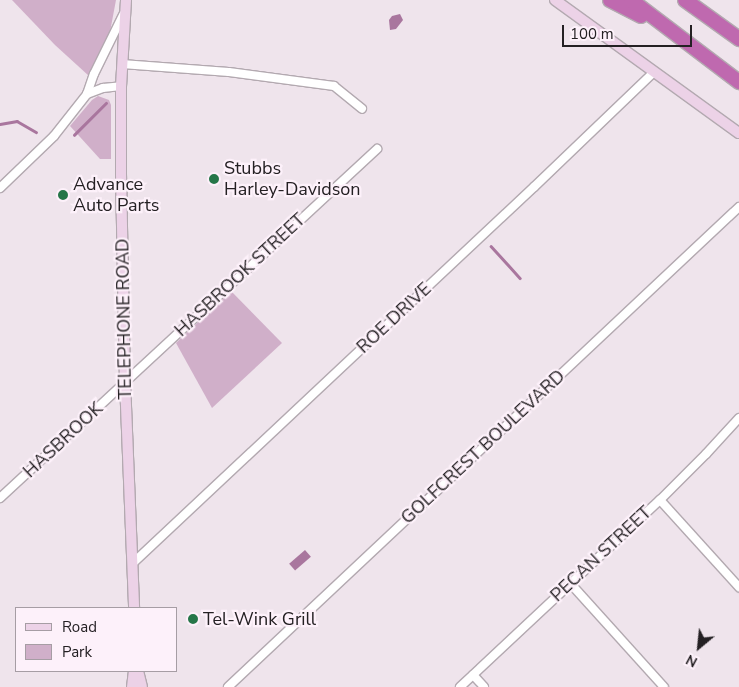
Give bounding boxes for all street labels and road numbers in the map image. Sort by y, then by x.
street label: HASBROOK STREET [170,209,310,341]
street label: TELEPHONE ROAD [112,238,136,400]
street label: ROE DRIVE [352,278,436,358]
street label: GOLFCREST BOULEVARD [397,365,569,529]
street label: HASBROOK [19,398,107,482]
street label: PECAN STREET [546,502,656,606]

